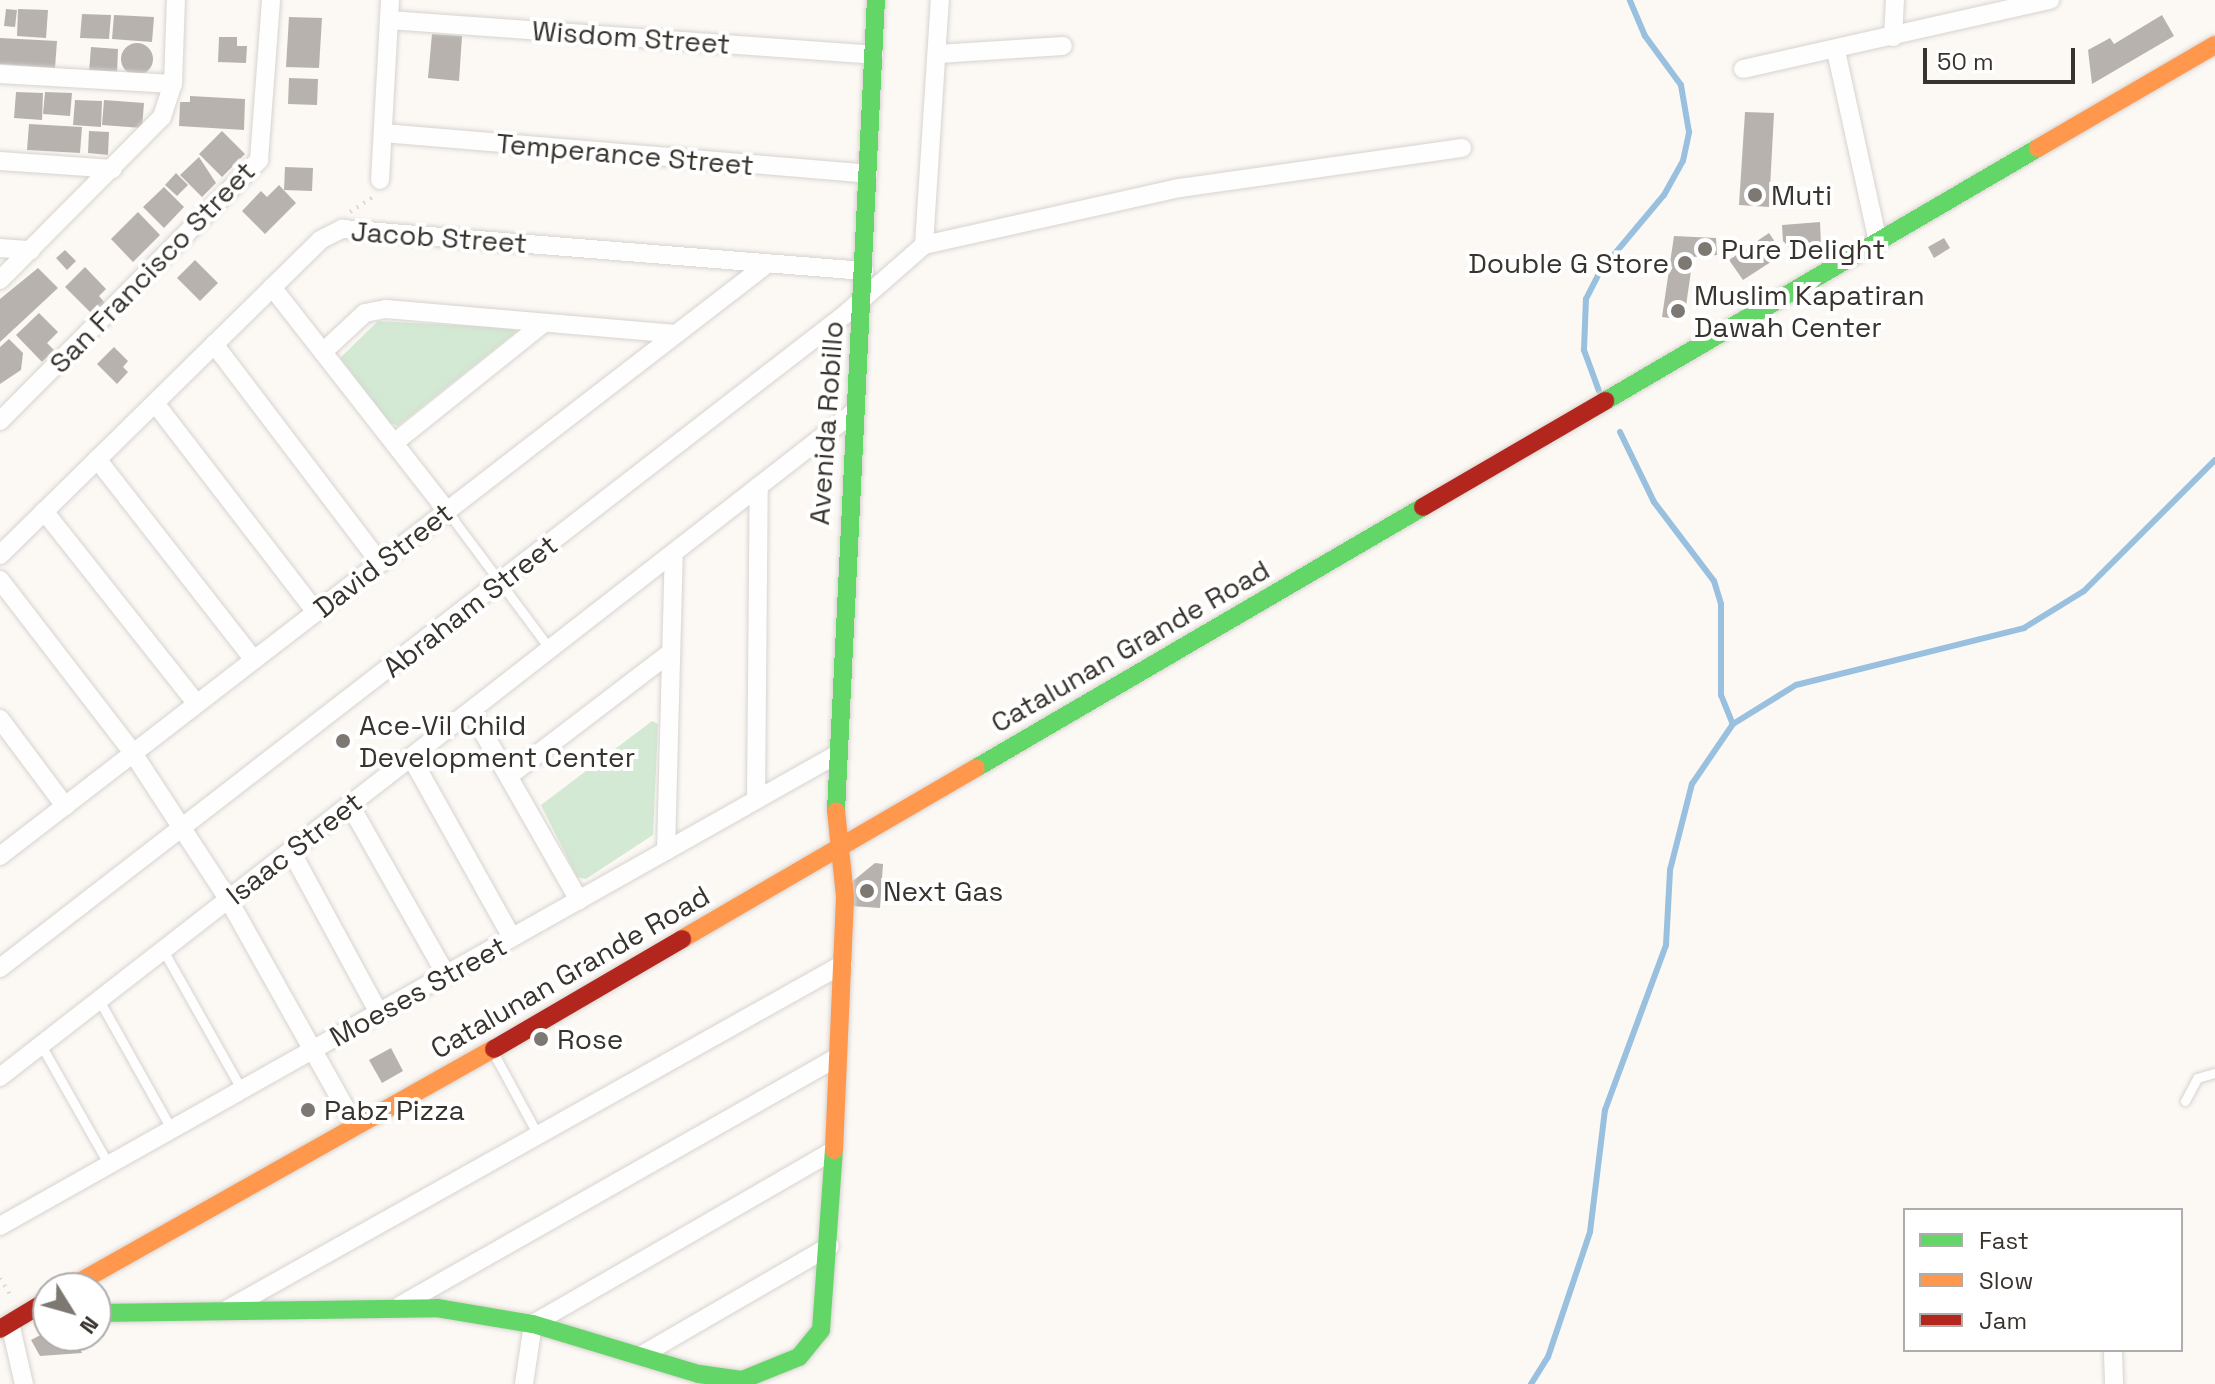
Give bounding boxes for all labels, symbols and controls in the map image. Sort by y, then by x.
street label: Wisdom Street [531,13,731,61]
scale bar [1927,32,2079,82]
text: 50 m [1937,46,1994,77]
street label: Temperance Street [495,126,755,182]
street label: San Francisco Street [42,154,262,380]
place label: Muti [1771,178,1832,212]
marker: Muti [1746,186,1764,204]
street label: Jacob Street [350,214,528,260]
place label: Pure Delight [1721,232,1885,266]
marker: Pure Delight [1696,240,1714,258]
place label: Double G Store [1468,246,1669,280]
marker: Double G Store [1676,254,1694,272]
place label: Muslim Kapatiran Dawah Center [1694,278,1925,344]
marker: Muslim Kapatiran Dawah Center [1669,302,1687,320]
street label: Avenida Robillo [802,320,850,526]
street label: David Street [307,495,459,625]
street label: Abraham Street [376,528,564,684]
street label: Catalunan Grande Road [985,552,1275,740]
place label: Ace-Vil Child Development Center [359,708,635,774]
marker: Ace-Vil Child Development Center [334,732,352,750]
street label: Isaac Street [220,785,368,911]
place label: Next Gas [883,874,1003,908]
street label: Catalunan Grande Road [425,878,715,1066]
marker: Next Gas [858,882,876,900]
street label: Moeses Street [324,929,512,1053]
place label: Rose [557,1022,623,1056]
marker: Rose [532,1030,550,1048]
place label: Pabz Pizza [324,1093,465,1127]
marker: Pabz Pizza [299,1101,317,1119]
legend [1903,1208,2183,1352]
text: Fast [1979,1225,2029,1256]
text: Slow [1979,1265,2033,1296]
north arrow [32,1272,112,1352]
text: Jam [1979,1305,2027,1336]
text: N [74,1311,105,1340]

